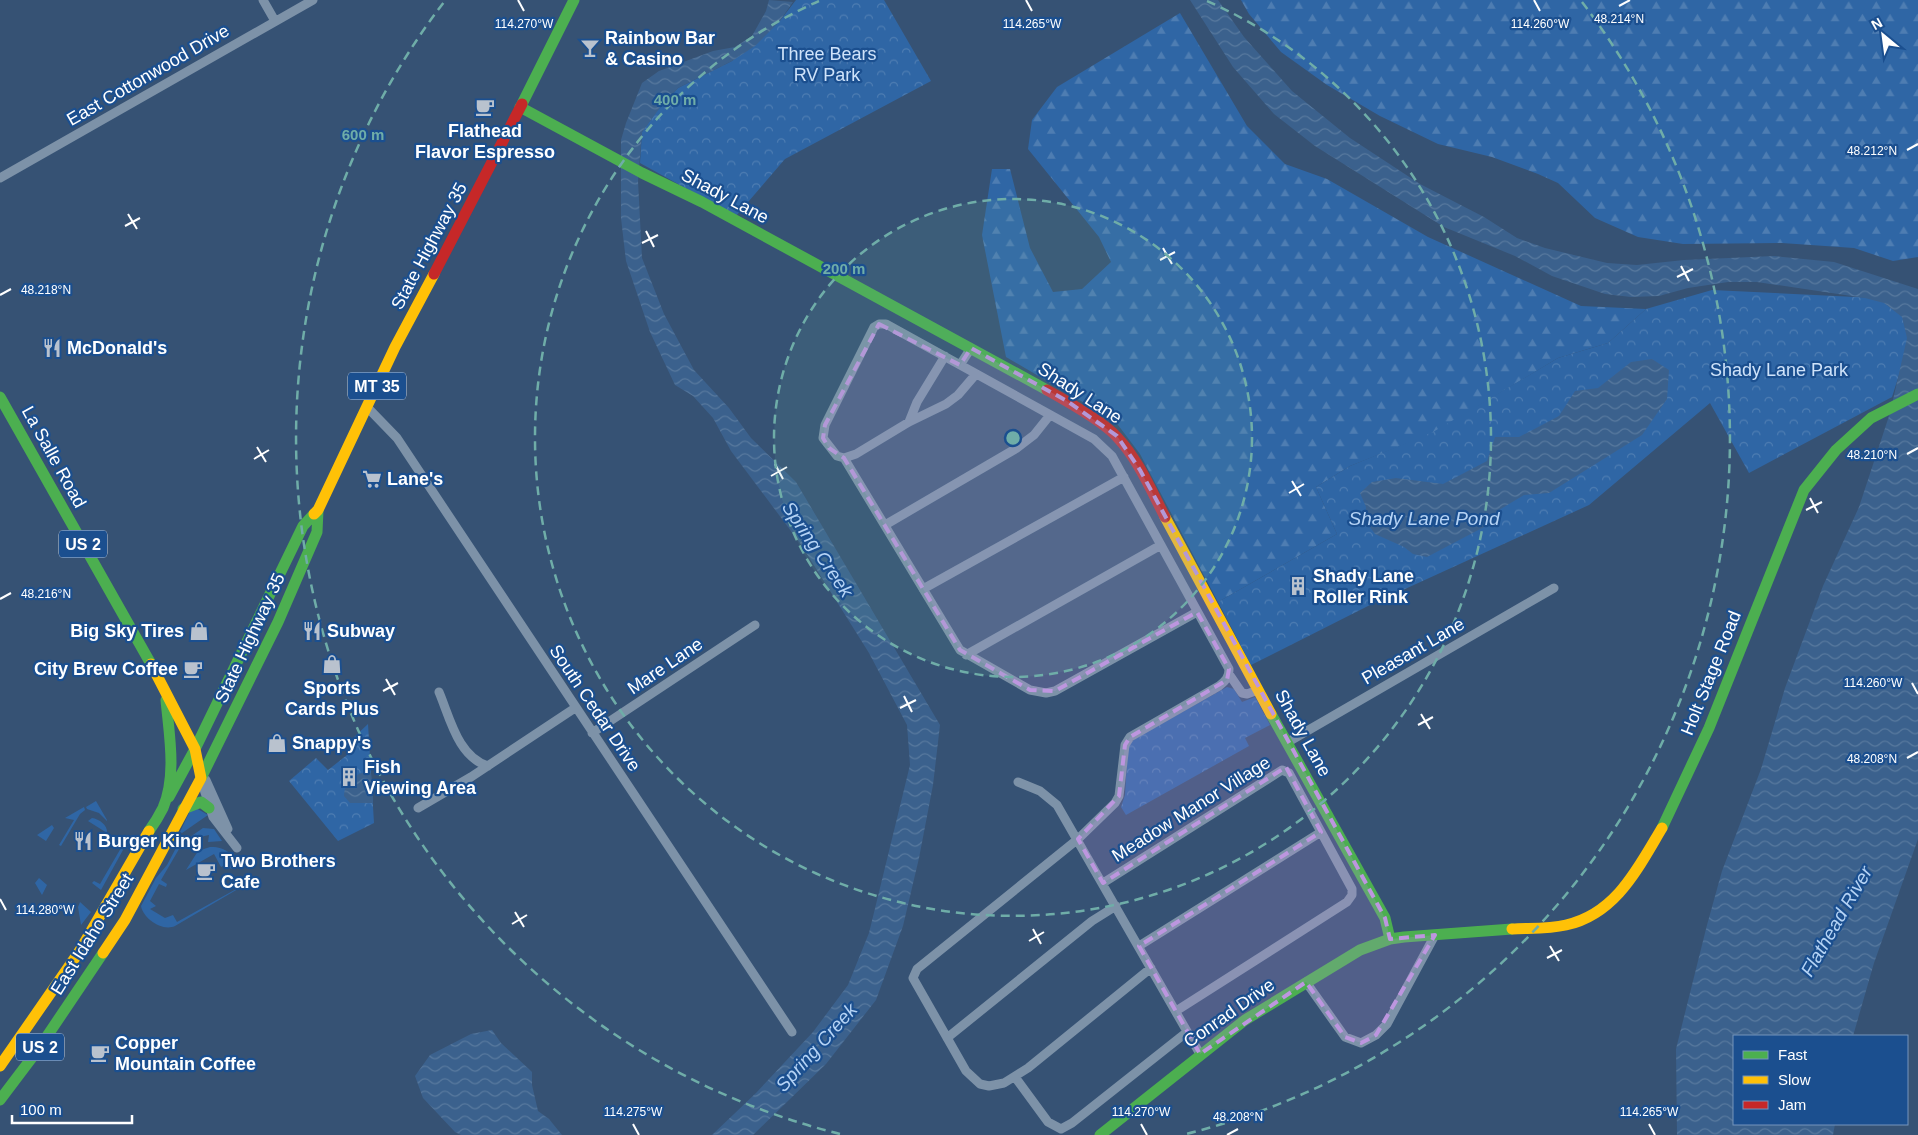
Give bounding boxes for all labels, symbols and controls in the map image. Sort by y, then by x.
north arrow [1858,10,1908,60]
text: 48.214°N [1594,12,1644,26]
text: N [1868,14,1885,33]
text: 114.270°W [495,17,554,31]
text: 114.265°W [1003,17,1062,31]
text: 114.260°W [1511,17,1570,31]
street label: East Cottonwood Drive [63,20,233,130]
place label: Rainbow Bar & Casino [605,28,715,69]
bar icon: Rainbow Bar & Casino [579,37,601,59]
park label: Three Bears RV Park [777,44,877,85]
text: 400 m [654,91,696,108]
cafe icon: Flathead Flavor Espresso [474,96,496,118]
place label: Flathead Flavor Espresso [415,121,555,162]
text: 600 m [342,126,384,143]
text: 48.212°N [1847,144,1897,158]
street label: Shady Lane [678,165,772,227]
street label: State Highway 35 [387,179,471,313]
text: 200 m [823,260,865,277]
text: 48.218°N [21,283,71,297]
restaurant icon: McDonald's [41,337,63,359]
place label: McDonald's [67,338,167,358]
street label: Shady Lane [1034,358,1126,428]
park label: Shady Lane Park [1710,360,1849,380]
road number: MT 35 [348,372,406,400]
street label: La Salle Road [18,403,90,511]
centre of rings [1004,429,1022,447]
text: 48.210°N [1847,448,1897,462]
supermarket icon: Lane's [361,468,383,490]
place label: Lane's [387,469,443,489]
water label: Spring Creek [778,497,858,602]
water label: Shady Lane Pond [1348,508,1501,529]
road number: US 2 [59,530,107,558]
place label: Shady Lane Roller Rink [1313,566,1414,607]
street label: State Highway 35 [211,570,289,706]
building icon: Shady Lane Roller Rink [1287,575,1309,597]
text: 48.216°N [21,587,71,601]
street label: Holt Stage Road [1677,608,1745,738]
street label: Pleasant Lane [1358,614,1468,688]
shop icon: Big Sky Tires [188,620,210,642]
restaurant icon: Subway [301,620,323,642]
place label: Big Sky Tires [70,621,184,641]
place label: Subway [327,621,395,641]
street label: Mare Lane [624,634,706,698]
street label: South Cedar Drive [545,641,645,775]
shop icon: Sports Cards Plus [321,653,343,675]
cafe icon: City Brew Coffee [182,658,204,680]
place label: City Brew Coffee [34,659,178,679]
text: 114.260°W [1844,676,1903,690]
place label: Sports Cards Plus [285,678,379,719]
street label: Shady Lane [1271,686,1335,780]
shop icon: Snappy's [266,732,288,754]
place label: Snappy's [292,733,371,753]
street label: Meadow Manor Village [1108,752,1274,866]
text: 48.208°N [1847,752,1897,766]
place label: Fish Viewing Area [364,757,477,798]
building icon: Fish Viewing Area [338,766,360,788]
restaurant icon: Burger King [72,830,94,852]
place label: Burger King [98,831,202,851]
place label: Two Brothers Cafe [221,851,336,892]
cafe icon: Two Brothers Cafe [195,860,217,882]
water label: Flathead River [1796,862,1877,980]
street label: East Idaho Street [47,870,137,998]
text: 114.280°W [16,903,75,917]
street label: Conrad Drive [1180,974,1278,1052]
water label: Spring Creek [771,998,862,1096]
place label: Copper Mountain Coffee [115,1033,256,1074]
road number: US 2 [16,1034,64,1060]
legend [1733,1035,1908,1125]
cafe icon: Copper Mountain Coffee [89,1042,111,1064]
text: Fast [1778,1046,1808,1063]
text: Slow [1778,1071,1811,1088]
scale bar [12,1092,132,1124]
text: Jam [1778,1096,1806,1113]
text: 100 m [20,1101,62,1118]
text: 114.275°W [604,1105,663,1119]
text: 114.270°W [1112,1105,1171,1119]
text: 114.265°W [1620,1105,1679,1119]
text: 48.208°N [1213,1110,1263,1124]

